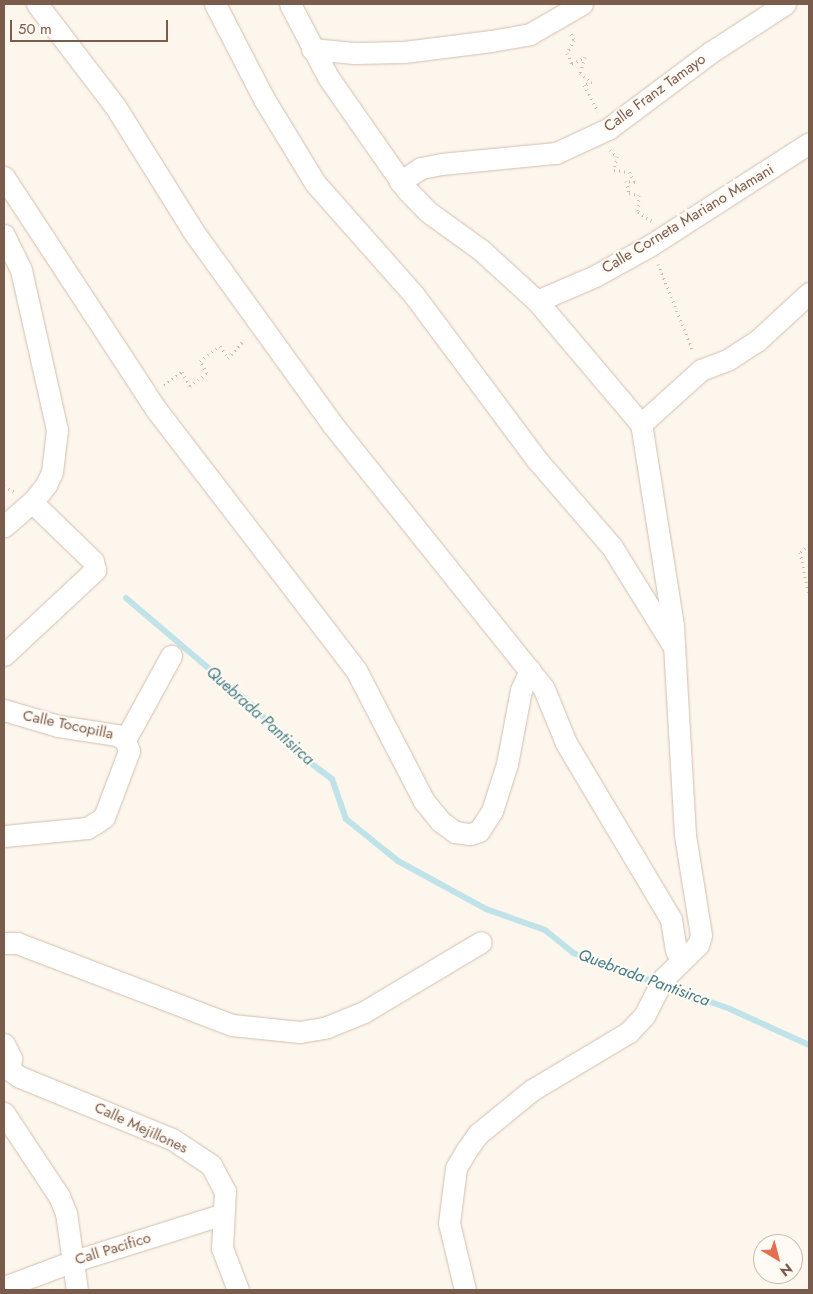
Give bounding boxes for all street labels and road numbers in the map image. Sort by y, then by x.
street label: Calle Franz Tamayo [601,50,709,136]
street label: Calle Corneta Mariano Mamani [599,160,777,278]
street label: Calle Tocopilla [21,707,115,743]
street label: Calle Mejillones [91,1099,191,1157]
street label: Call Pacifico [73,1229,153,1269]

